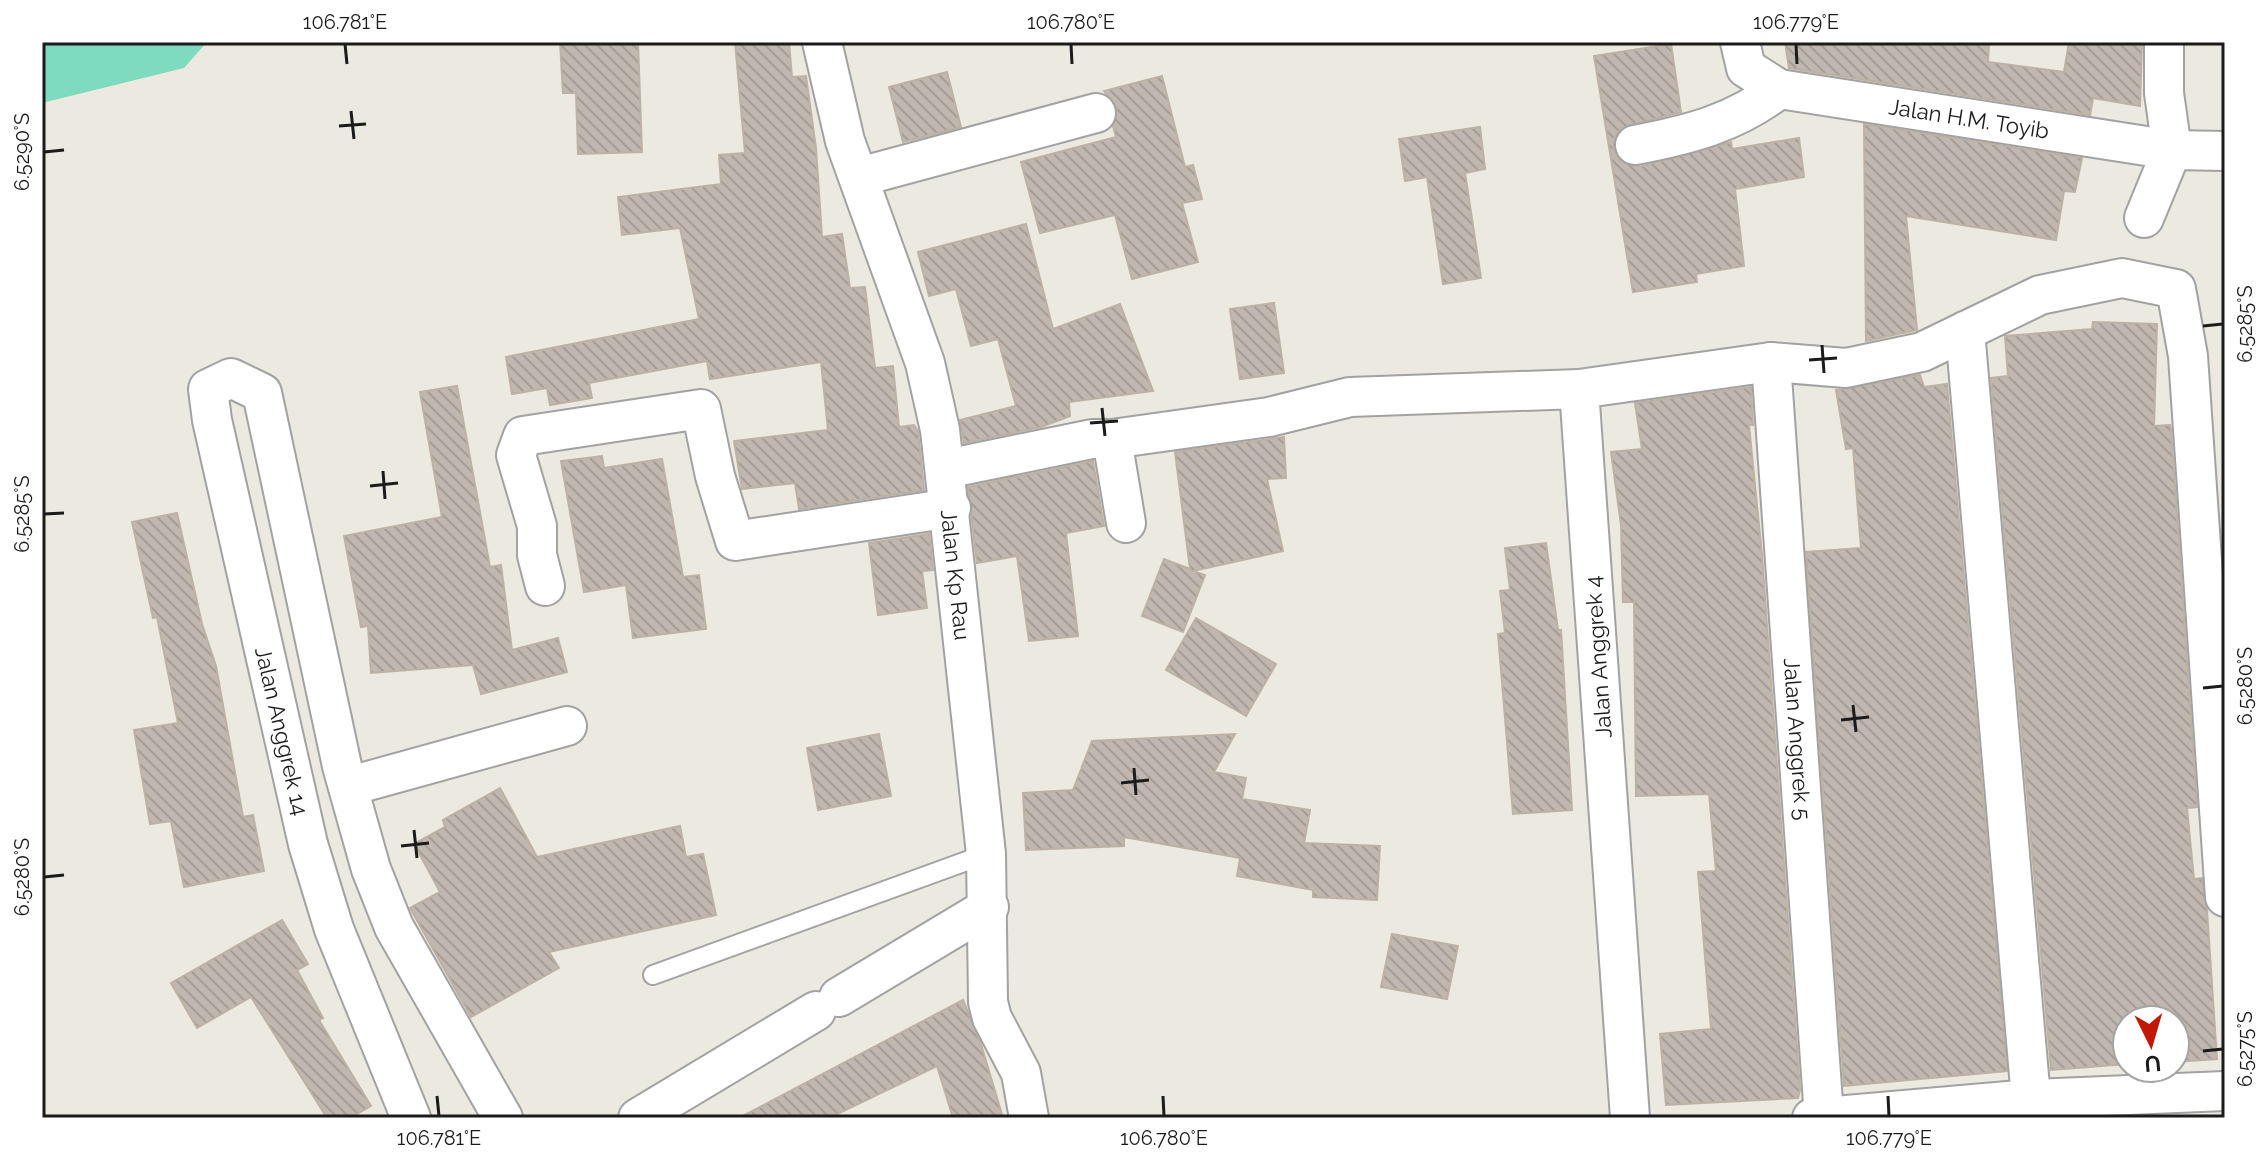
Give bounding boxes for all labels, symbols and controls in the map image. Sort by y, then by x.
text: 106.781°E [303,10,387,34]
text: 106.780°E [1027,10,1115,34]
text: 106.779°E [1753,10,1839,34]
street label: Jalan H.M. Toyib [1887,93,2051,144]
text: 6.5290°S [10,113,34,191]
text: 6.5285°S [2233,285,2257,363]
text: 6.5285°S [10,475,34,553]
street label: Jalan Kp Rau [936,508,976,642]
street label: Jalan Anggrek 4 [1579,575,1617,739]
street label: Jalan Anggrek 14 [250,644,314,818]
text: 6.5280°S [2233,647,2257,725]
street label: Jalan Anggrek 5 [1779,657,1816,821]
text: 6.5280°S [10,838,34,916]
north arrow [2111,1004,2191,1084]
text: 6.5275°S [2233,1011,2257,1087]
text: U [2143,1050,2162,1078]
text: 106.781°E [397,1126,481,1150]
text: 106.780°E [1120,1126,1208,1150]
text: 106.779°E [1846,1126,1932,1150]

